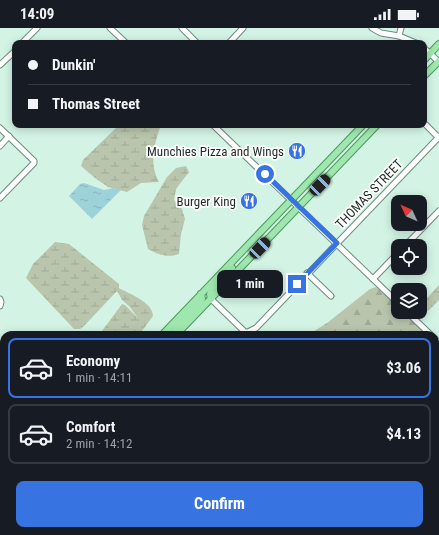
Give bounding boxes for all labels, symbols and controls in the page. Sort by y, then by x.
text: 14:09 [20,5,54,23]
text: Dunkin' [52,56,95,74]
text: Thomas Street [52,95,140,113]
restaurant icon: Munchies Pizza and Wings [287,141,307,161]
place label: Munchies Pizza and Wings [147,144,284,159]
street label: THOMAS STREET [332,156,406,232]
route start [256,165,274,183]
car [307,172,333,198]
restaurant icon: Burger King [239,191,259,211]
place label: Burger King [177,194,236,209]
north arrow [391,195,427,231]
map controls [391,195,427,319]
car [247,235,273,261]
button: locate [391,239,427,275]
callout: 1 min [217,270,283,298]
route end [288,275,306,293]
text: 1 min [236,276,264,291]
button: layers [391,283,427,319]
icon: car [18,350,54,386]
text: Economy [66,352,120,370]
text: $3.06 [386,359,421,377]
text: 1 min · 14:11 [66,370,132,385]
icon: car [18,416,54,452]
text: Comfort [66,418,115,436]
text: $4.13 [386,425,421,443]
text: 2 min · 14:12 [66,436,132,451]
button: Confirm [16,481,423,527]

